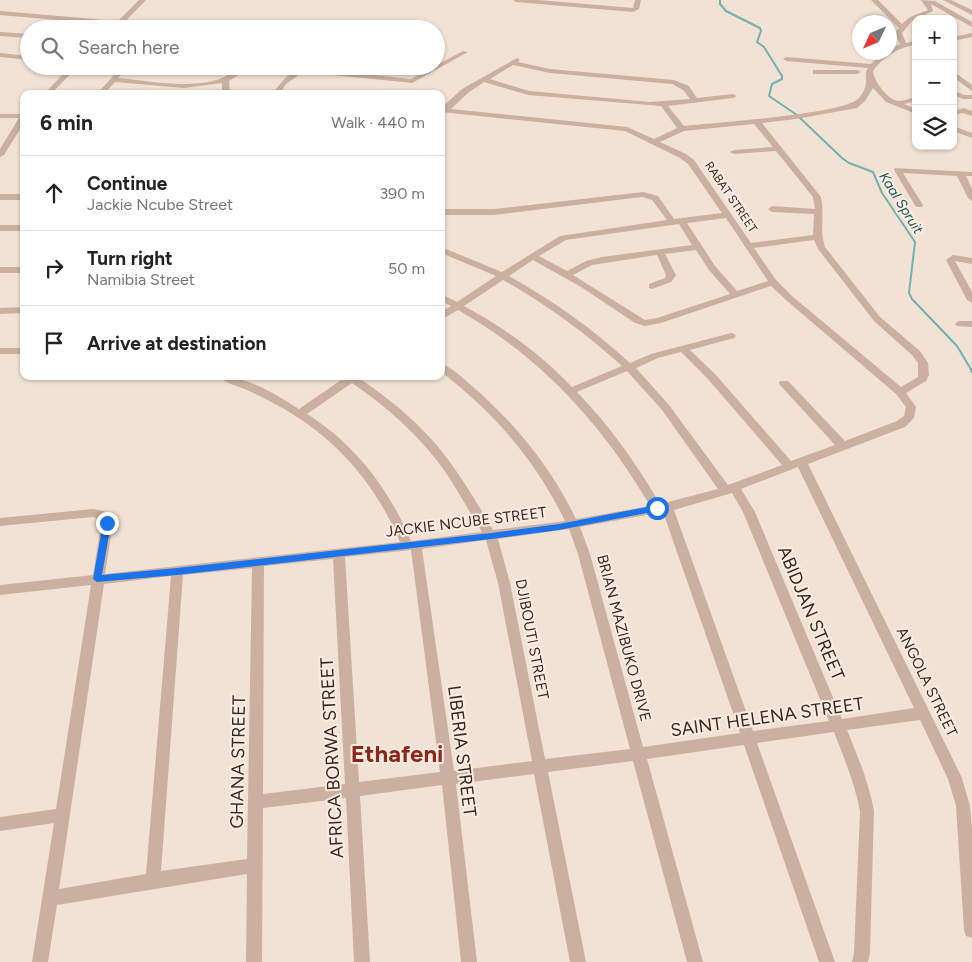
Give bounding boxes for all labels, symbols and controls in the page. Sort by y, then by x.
north arrow [852,15,897,60]
map controls [912,15,957,150]
button: + [912,15,957,60]
search box [20,20,445,75]
icon: search [38,34,66,62]
text: Search here [78,36,180,59]
button: − [912,60,957,105]
button: layers [912,105,957,150]
text: 6 min [40,110,93,135]
text: Walk · 440 m [331,113,425,132]
street label: RABAT STREET [702,159,760,236]
water label: Kaal Spruit [875,169,927,237]
text: Continue [87,172,167,195]
icon: ahead [40,179,68,207]
text: 390 m [379,184,425,203]
text: Jackie Ncube Street [87,195,233,214]
text: Turn right [87,247,173,270]
icon: right [40,254,68,282]
text: 50 m [388,259,425,278]
text: Namibia Street [87,270,195,289]
icon: arrive [40,329,68,357]
text: Arrive at destination [87,332,266,355]
route start [646,497,669,520]
street label: JACKIE NCUBE STREET [385,503,548,541]
route end [96,512,119,535]
street label: ABIDJAN STREET [773,543,849,684]
street label: BRIAN MAZIBUKO DRIVE [593,553,655,723]
street label: DJIBOUTI STREET [511,577,553,701]
street label: ANGOLA STREET [893,624,962,740]
street label: AFRICA BORWA STREET [316,657,348,859]
street label: LIBERIA STREET [443,684,481,818]
street label: SAINT HELENA STREET [669,693,865,741]
street label: GHANA STREET [226,695,250,829]
district label: Ethafeni [351,739,443,768]

